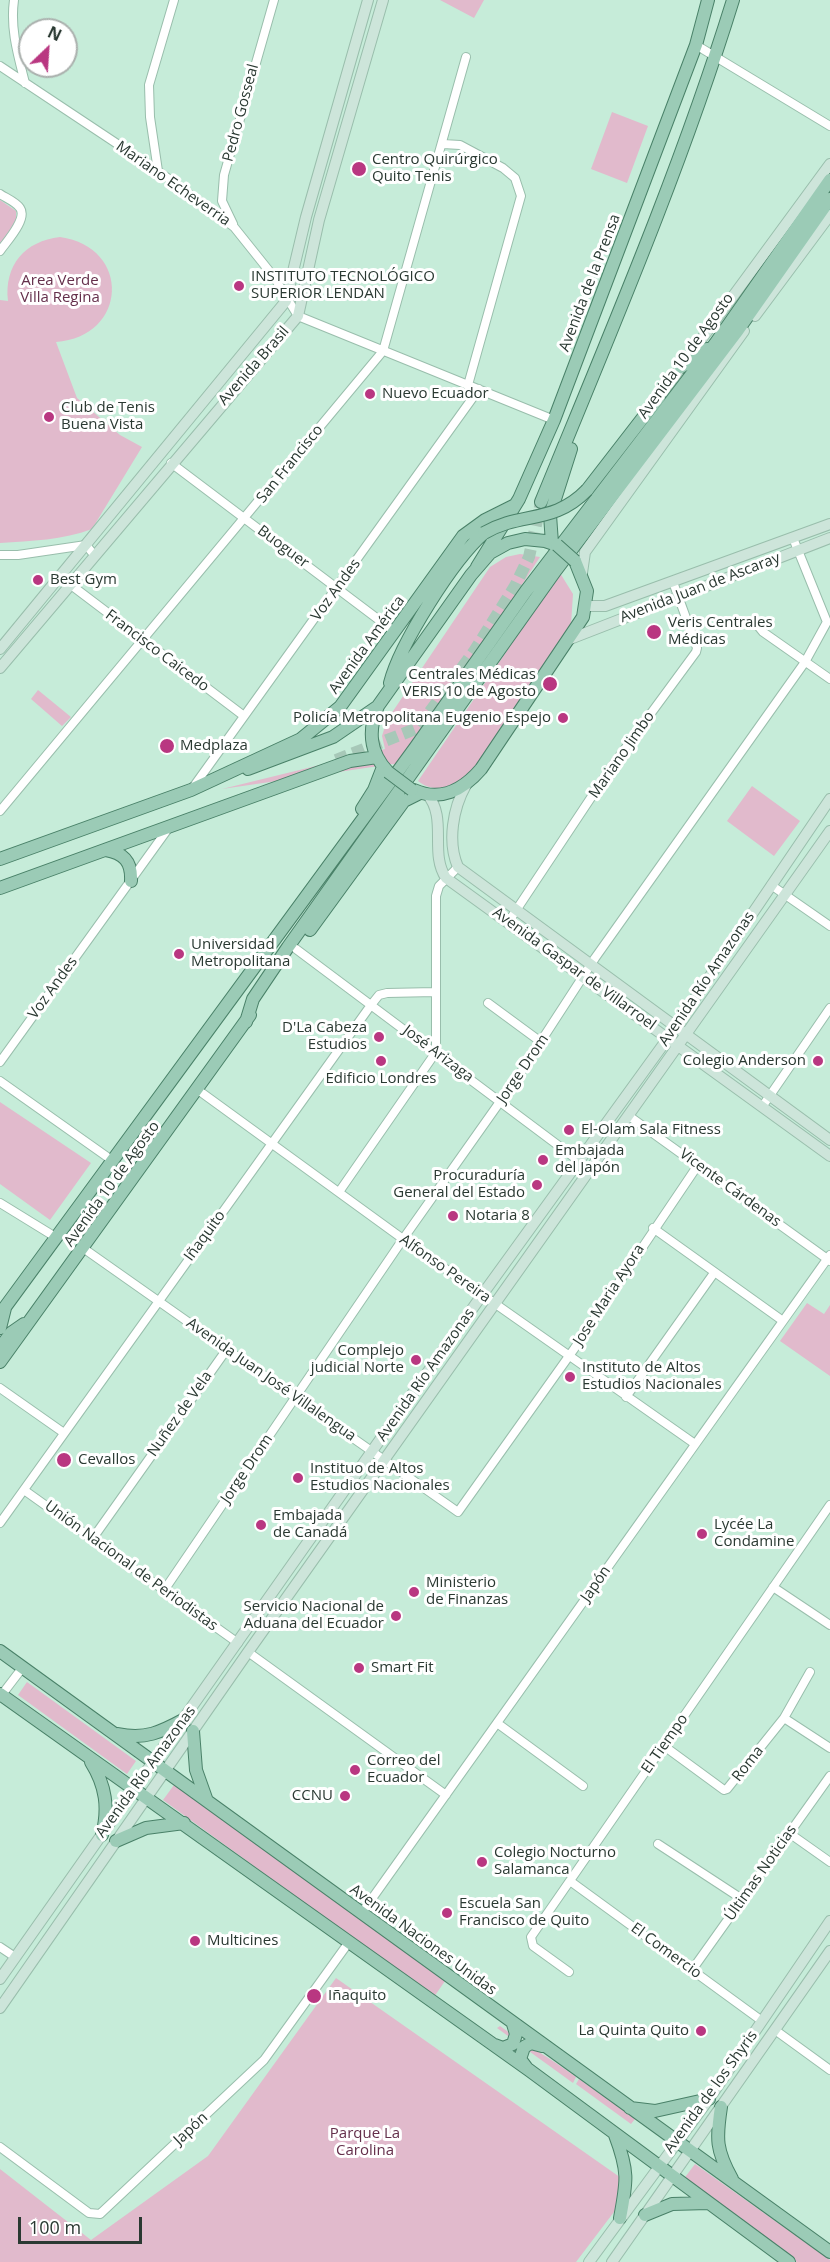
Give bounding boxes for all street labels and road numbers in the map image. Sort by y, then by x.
street label: Pedro Gosseal [219,62,263,164]
street label: Mariano Echeverria [112,138,234,230]
street label: Avenida de la Prensa [556,212,624,354]
street label: Avenida 10 de Agosto [634,290,738,422]
street label: Avenida Brasil [215,323,293,409]
street label: San Francisco [253,421,327,507]
street label: Buoguer [254,522,312,572]
street label: Avenida Juan de Ascaray [617,549,783,627]
street label: Voz Andes [307,555,365,625]
street label: Avenida América [325,592,409,698]
street label: Francisco Caicedo [102,606,212,696]
street label: Mariano Jimbo [585,708,659,802]
street label: Avenida Gaspar de Villarroel [489,904,659,1034]
street label: Avenida Río Amazonas [655,908,759,1050]
street label: Voz Andes [24,953,82,1023]
street label: José Arizaga [399,1022,477,1086]
street label: Jorge Drom [493,1031,553,1107]
street label: Avenida 10 de Agosto [60,1118,164,1250]
street label: Vicente Cárdenas [676,1145,784,1231]
street label: Iñaquito [181,1207,229,1265]
street label: Alfonso Pereira [396,1231,494,1307]
street label: Jose Maria Ayora [570,1241,648,1349]
street label: Avenida Río Amazonas [373,1305,479,1445]
street label: Avenida Juan José Villalengua [183,1314,359,1446]
street label: Nuñez de Vela [144,1368,216,1460]
street label: Jorge Drom [217,1431,277,1507]
street label: Unión Nacional de Periodistas [41,1497,221,1635]
street label: Japón [577,1563,615,1605]
street label: Avenida Río Amazonas [92,1703,200,1841]
street label: El Tiempo [638,1711,692,1777]
street label: Roma [728,1743,768,1785]
street label: Últimas Noticias [721,1822,801,1924]
street label: Avenida Naciones Unidas [346,1881,500,1999]
street label: El Comercio [627,1919,705,1983]
street label: Avenida de los Shyris [660,2027,762,2157]
street label: Japón [170,2109,212,2149]

